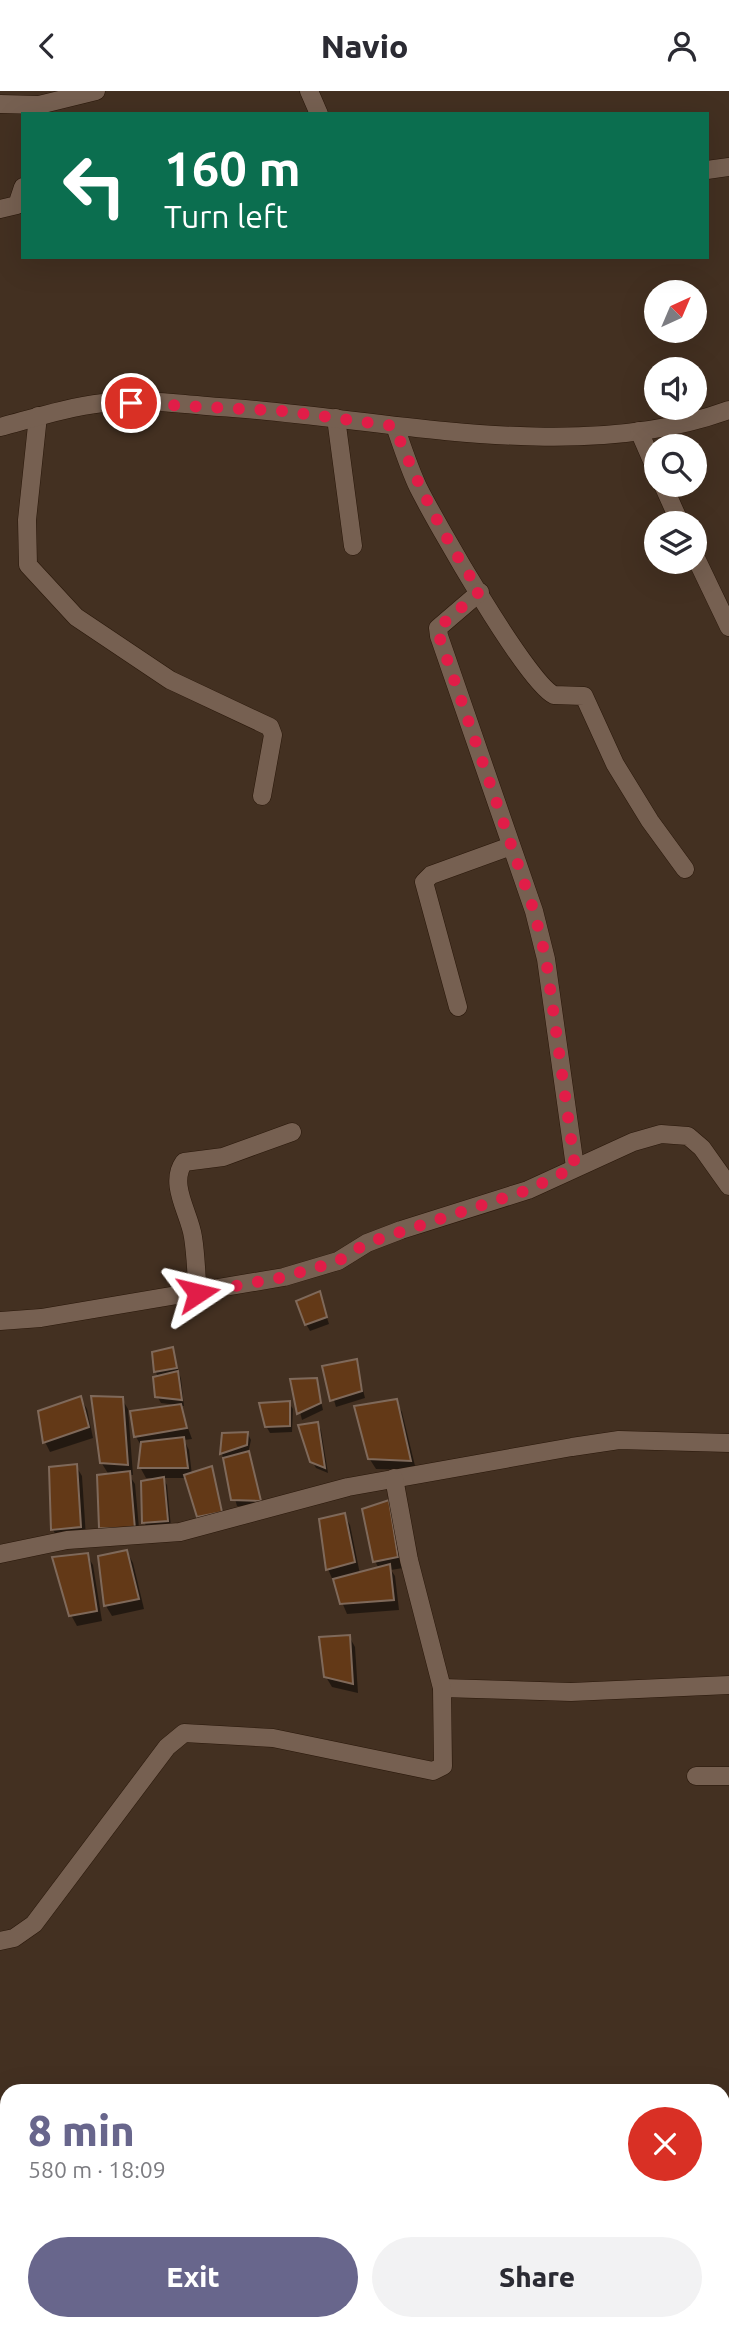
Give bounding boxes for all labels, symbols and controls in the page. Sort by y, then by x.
icon: back [28,27,66,65]
icon: person [663,27,701,65]
text: Navio [321,28,408,64]
icon: left [49,140,140,231]
text: 160 m [164,140,301,195]
text: Turn left [164,198,288,234]
north arrow [644,280,707,343]
map controls [644,280,707,574]
button: sound [644,357,707,420]
pin [101,373,161,433]
icon: arrive [112,384,150,422]
button: search [644,434,707,497]
button: layers [644,511,707,574]
position arrow [161,1256,235,1330]
text: 8 min [28,2107,135,2154]
button: close [628,2107,702,2181]
text: 580 m · 18:09 [28,2157,166,2182]
button: Exit [28,2237,358,2317]
button: Share [372,2237,702,2317]

